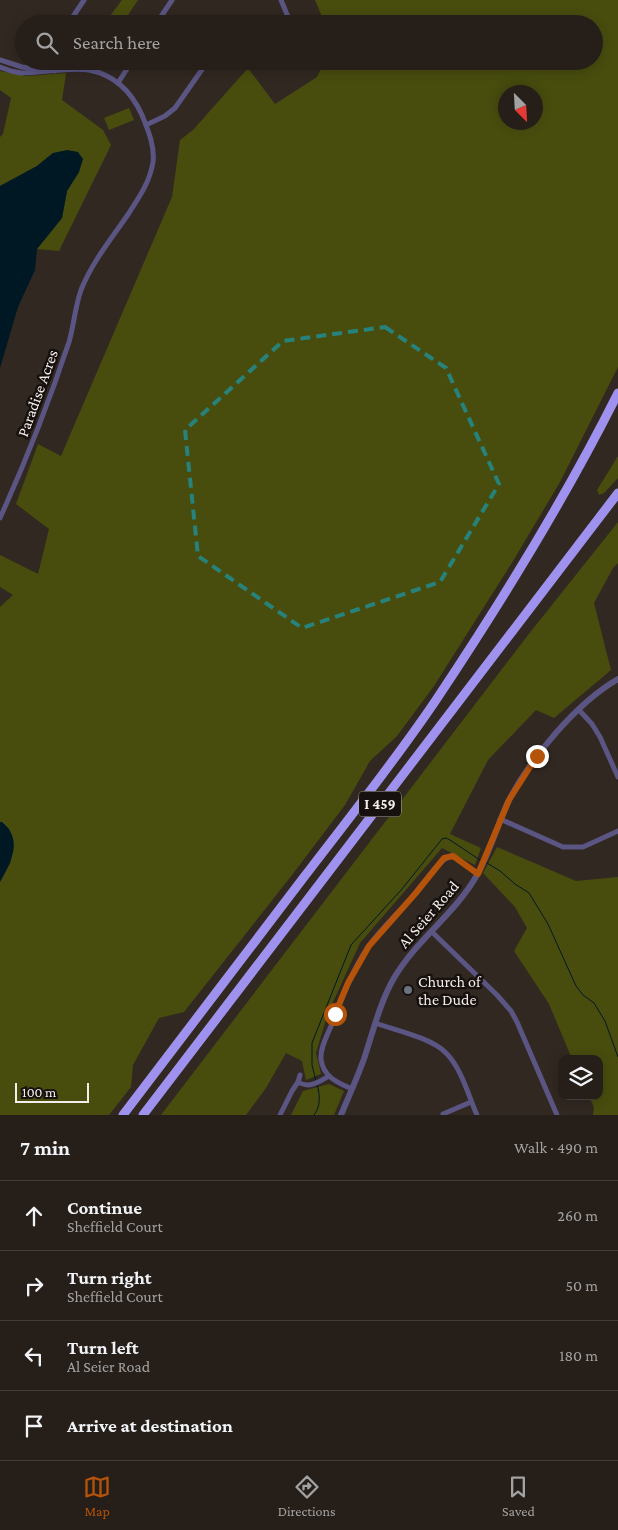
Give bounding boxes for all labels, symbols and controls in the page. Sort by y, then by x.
search box [15,15,603,70]
icon: search [33,29,61,57]
text: Search here [73,32,160,53]
north arrow [498,85,543,130]
street label: Paradise Acres [14,347,61,439]
route end [526,745,549,768]
road number: I 459 [359,792,401,816]
street label: Al Seier Road [395,877,462,951]
place label: Church of the Dude [418,973,482,1008]
marker: Church of the Dude [402,984,414,996]
route start [324,1003,347,1026]
map controls [558,1055,603,1100]
button: layers [558,1055,603,1100]
scale bar [15,1080,89,1103]
text: 100 m [22,1084,56,1100]
text: 7 min [20,1136,70,1160]
text: Walk · 490 m [514,1139,598,1156]
text: Continue [67,1197,142,1218]
icon: ahead [20,1202,48,1230]
text: 260 m [557,1207,598,1224]
text: Sheffield Court [67,1218,163,1235]
text: Turn right [67,1267,152,1288]
icon: right [20,1272,48,1300]
text: 50 m [566,1277,598,1294]
text: Sheffield Court [67,1288,163,1305]
text: Turn left [67,1337,139,1358]
icon: left [20,1342,48,1370]
text: 180 m [559,1347,598,1364]
text: Al Seier Road [67,1358,150,1375]
icon: arrive [20,1412,48,1440]
text: Arrive at destination [67,1415,233,1436]
tab: Map [83,1473,111,1519]
tab: Directions [278,1473,336,1519]
tab: Saved [502,1473,535,1519]

